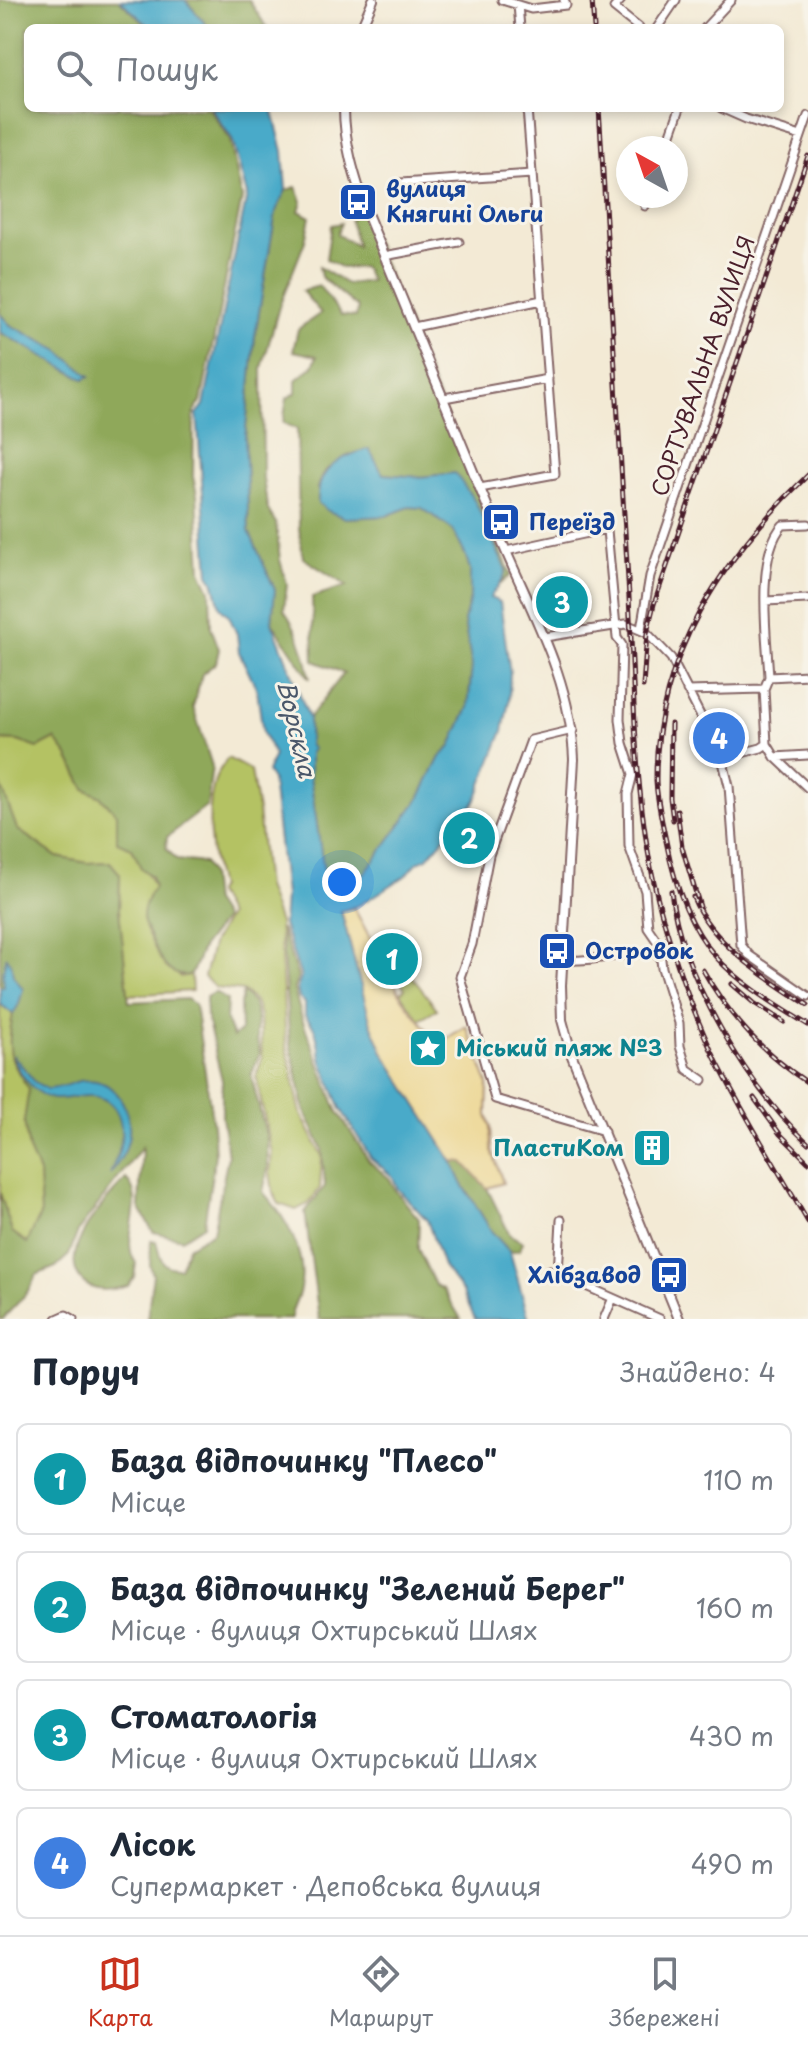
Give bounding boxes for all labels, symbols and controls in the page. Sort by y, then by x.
search box [24,24,784,112]
icon: search [52,46,96,90]
text: Пошук [116,46,218,91]
north arrow [616,136,688,208]
place label: вулиця Княгині Ольги [386,171,543,229]
bus stop icon: вулиця Княгині Ольги [337,181,379,223]
street label: СОРТУВАЛЬНА ВУЛИЦЯ [641,231,762,500]
bus stop icon: Переїзд [480,501,522,543]
place label: Переїзд [529,504,615,537]
pin: 3 [536,572,588,632]
water label: Ворскла [269,676,327,782]
pin: 4 [693,708,745,768]
pin: 2 [443,808,495,868]
your location [322,862,362,902]
pin: 1 [366,929,418,989]
bus stop icon: Островок [536,930,578,972]
place label: Островок [585,933,694,966]
place icon: Міський пляж №3 [407,1027,449,1069]
place label: Міський пляж №3 [456,1030,662,1063]
building icon: ПластиКом [631,1127,673,1169]
place label: ПластиКом [494,1130,624,1163]
bus stop icon: Хлібзавод [648,1254,690,1296]
place label: Хлібзавод [528,1257,641,1290]
text: Поруч [32,1345,140,1397]
text: Знайдено: 4 [620,1352,776,1391]
text: База відпочинку "Плесо" [110,1437,497,1482]
text: 1 [54,1460,66,1499]
text: 110 m [703,1460,774,1499]
text: Місце [110,1482,186,1521]
text: База відпочинку "Зелений Берег" [110,1565,625,1610]
text: 2 [51,1588,69,1627]
text: 160 m [696,1588,774,1627]
text: Місце · вулиця Охтирський Шлях [110,1610,537,1649]
text: Стоматологія [110,1693,318,1738]
text: 3 [51,1716,69,1755]
text: 430 m [689,1716,774,1755]
text: Місце · вулиця Охтирський Шлях [110,1738,537,1777]
text: Лісок [110,1821,195,1866]
text: 4 [51,1844,69,1883]
text: 490 m [691,1844,774,1883]
text: Супермаркет · Деповська вулиця [110,1866,541,1905]
tab: Карта [88,1952,153,2033]
tab: Маршрут [329,1952,433,2033]
tab: Збережені [609,1952,720,2033]

